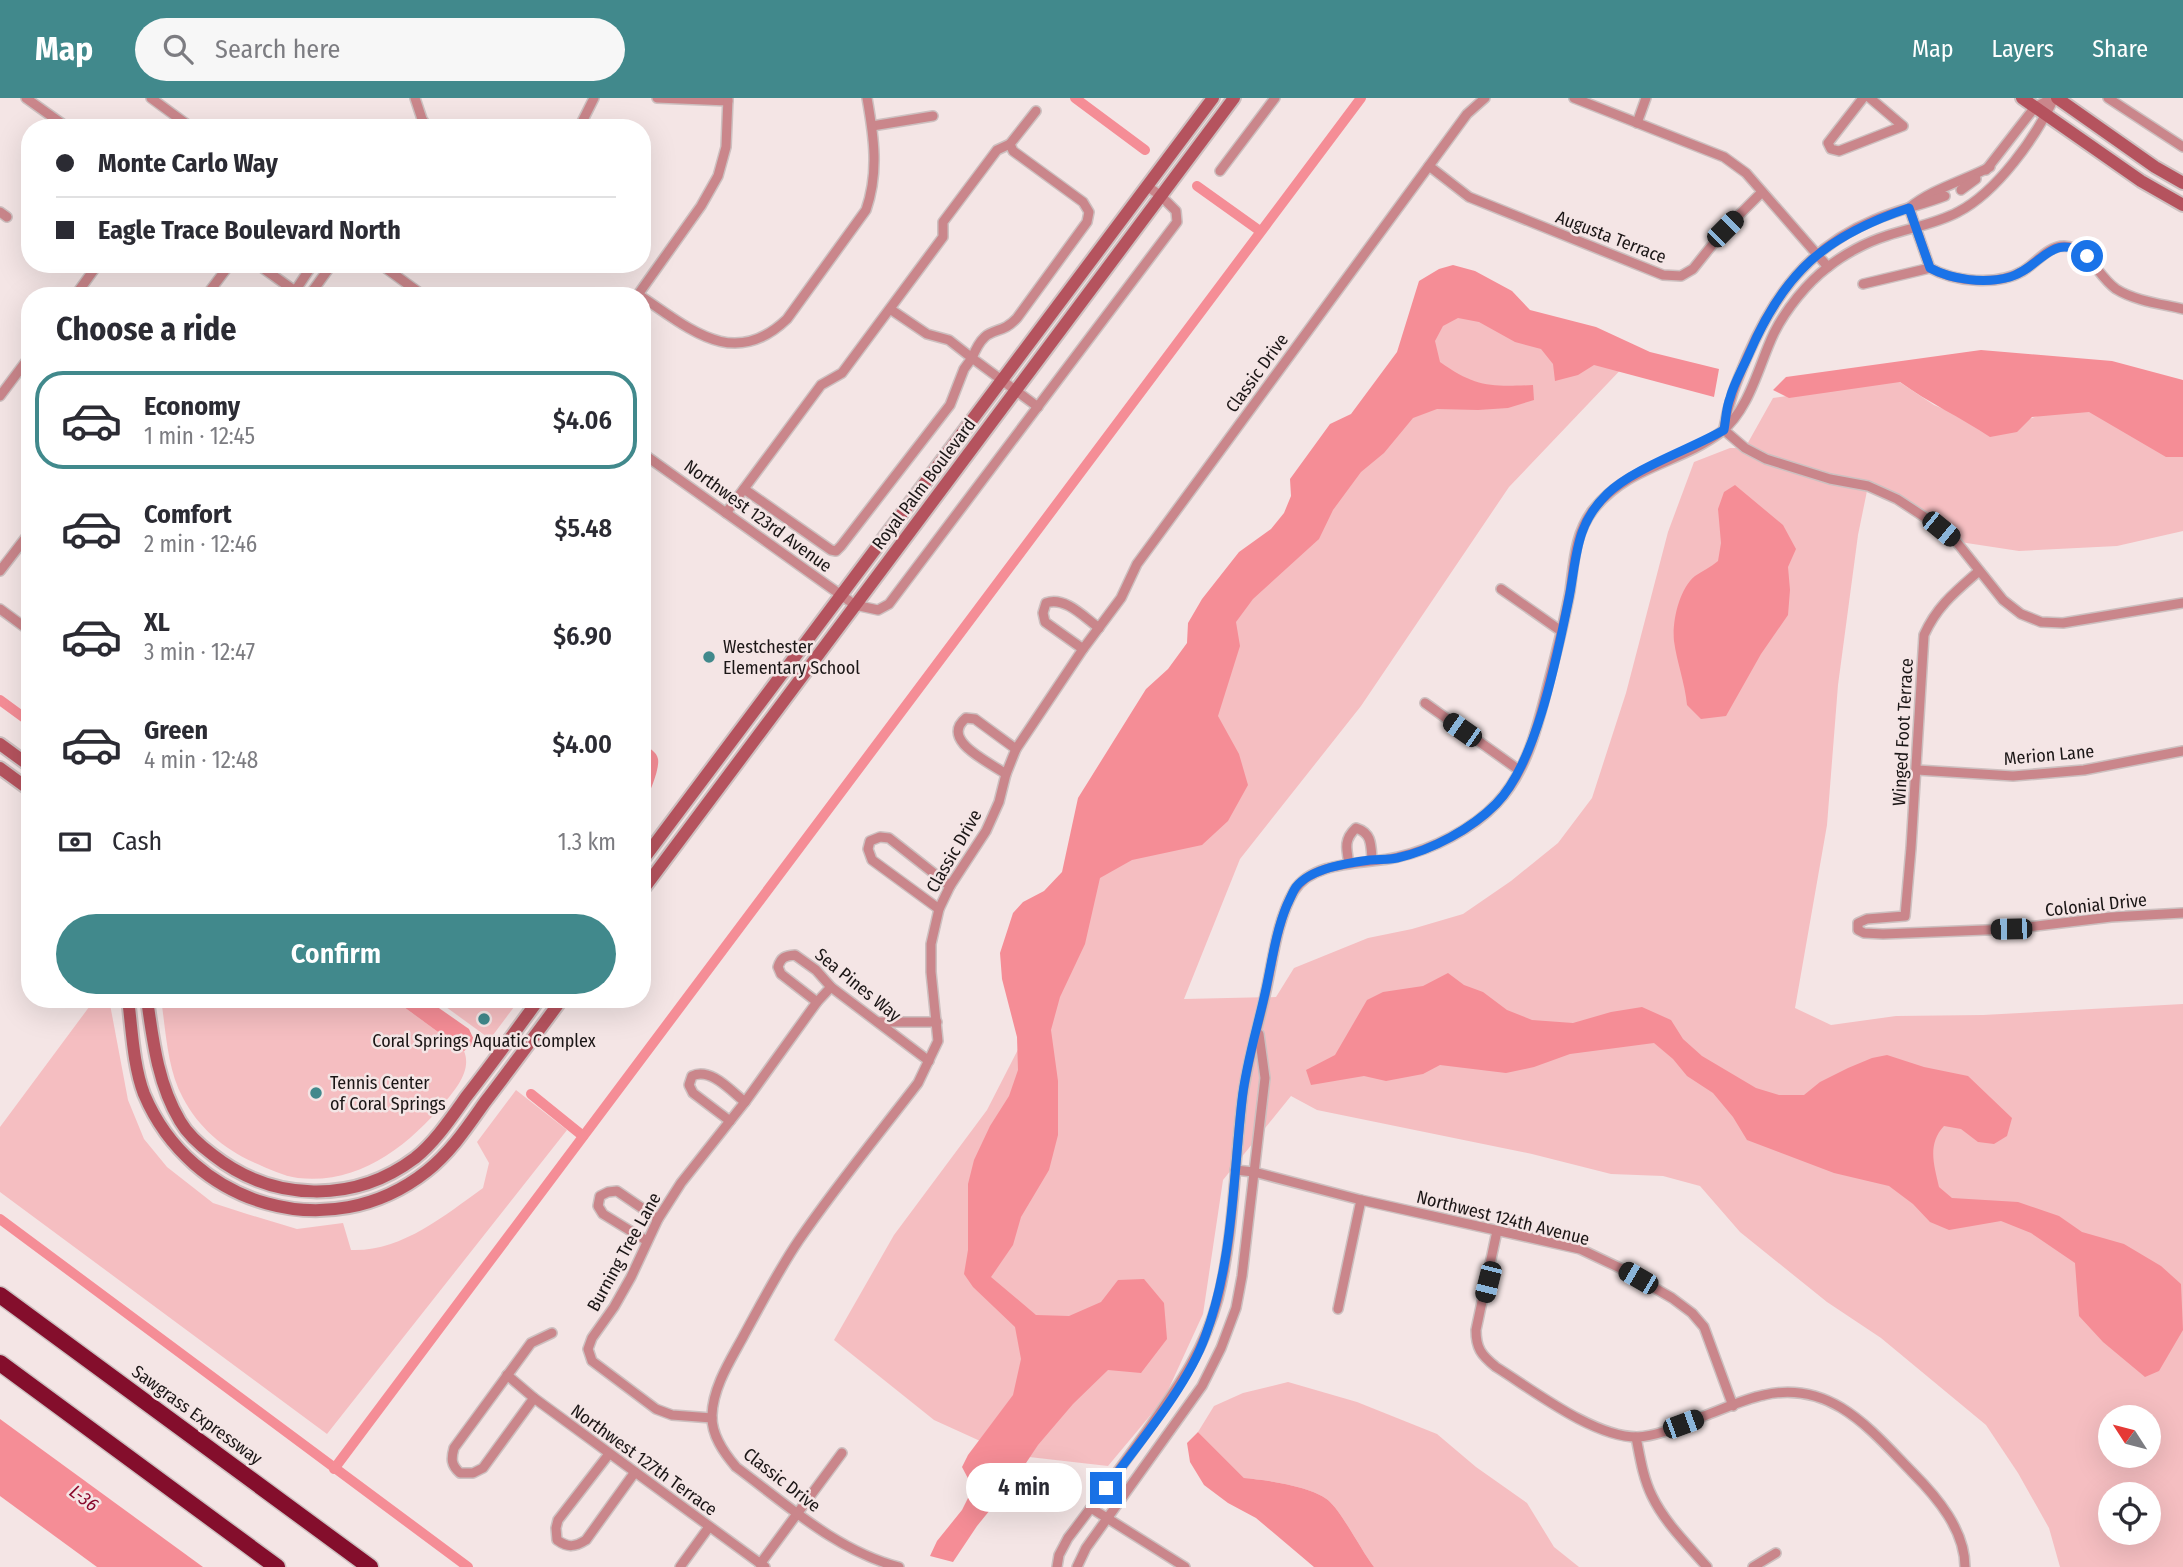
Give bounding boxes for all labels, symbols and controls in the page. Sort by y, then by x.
search box [135,18,625,81]
text: Map [35,29,93,69]
icon: search [159,30,197,68]
text: Search here [215,34,340,65]
text: Map [1912,35,1954,63]
text: Layers [1992,35,2054,63]
text: Share [2092,35,2148,63]
text: Monte Carlo Way [98,148,278,179]
street label: Augusta Terrace [1553,206,1669,268]
car [1703,207,1748,251]
text: Eagle Trace Boulevard North [98,215,401,246]
route start [2071,240,2103,272]
text: Choose a ride [56,310,237,348]
street label: Classic Drive [1221,329,1293,417]
icon: car [60,389,123,452]
text: Economy [144,391,240,422]
text: $4.06 [553,405,612,436]
street label: Royal Palm Boulevard [868,414,980,554]
text: 1 min · 12:45 [144,422,255,450]
street label: Northwest 123rd Avenue [680,455,836,577]
icon: car [60,497,123,560]
text: Comfort [144,499,232,530]
car [1919,508,1964,550]
text: $5.48 [555,513,612,544]
text: 2 min · 12:46 [144,530,257,558]
icon: car [60,605,123,668]
text: XL [144,607,170,638]
text: $6.90 [553,621,612,652]
place label: Westchester Elementary School [723,636,860,679]
text: 3 min · 12:47 [144,638,255,666]
marker: Westchester Elementary School [701,649,717,665]
street label: Winged Foot Terrace [1888,657,1918,807]
car [1439,709,1486,751]
icon: car [60,713,123,776]
text: Green [144,715,208,746]
text: $4.00 [552,729,612,760]
street label: Merion Lane [2003,740,2095,770]
text: 4 min · 12:48 [144,746,258,774]
street label: Classic Drive [921,806,987,896]
icon: cash [56,823,94,861]
text: Cash [112,826,162,857]
text: 1.3 km [558,828,616,856]
street label: Colonial Drive [2044,889,2148,921]
button: Confirm [56,914,616,994]
car [1990,918,2033,940]
street label: Sea Pines Way [810,944,906,1026]
marker: Coral Springs Aquatic Complex [476,1011,492,1027]
place label: Coral Springs Aquatic Complex [372,1030,596,1052]
place label: Tennis Center of Coral Springs [330,1072,446,1115]
marker: Tennis Center of Coral Springs [308,1085,324,1101]
street label: Northwest 124th Avenue [1414,1186,1592,1250]
street label: Burning Tree Lane [582,1189,666,1315]
car [1615,1258,1662,1298]
car [1473,1259,1504,1305]
street label: Sawgrass Expressway [128,1360,266,1470]
street label: Northwest 127th Terrace [567,1399,722,1521]
north arrow [2098,1405,2161,1468]
map controls [2098,1405,2161,1545]
car [1660,1407,1707,1441]
street label: Classic Drive [739,1443,825,1517]
callout: 4 min [966,1464,1082,1512]
route end [1090,1472,1122,1504]
text: 4 min [998,1473,1050,1501]
water label: L-36 [65,1480,103,1516]
button: locate [2098,1482,2161,1545]

